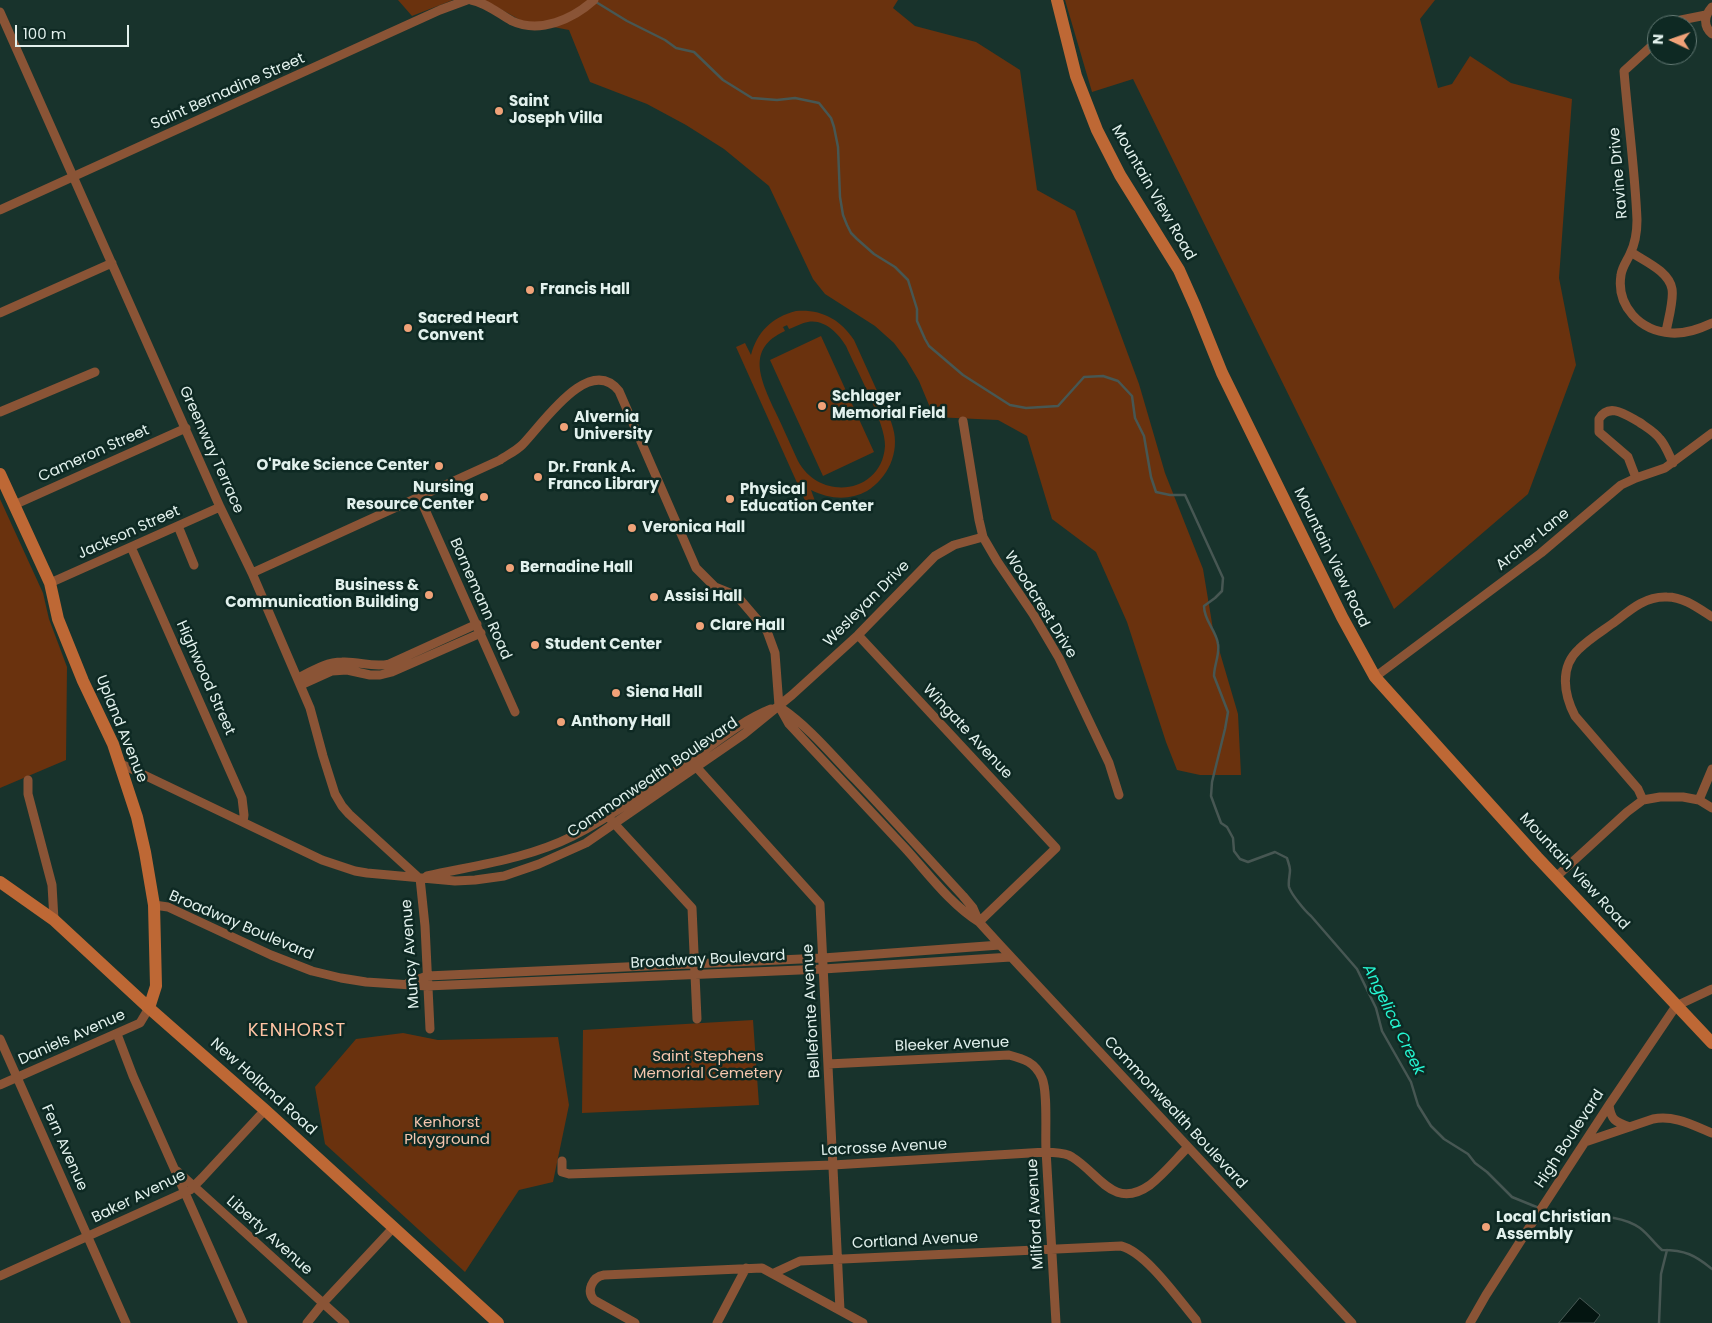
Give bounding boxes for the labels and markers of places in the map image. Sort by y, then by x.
place label: Saint Joseph Villa [509,93,603,128]
marker: Saint Joseph Villa [493,105,505,117]
place label: Francis Hall [540,281,630,299]
marker: Francis Hall [524,284,536,296]
place label: Sacred Heart Convent [418,310,518,345]
marker: Sacred Heart Convent [402,322,414,334]
place label: Schlager Memorial Field [832,388,946,423]
marker: Schlager Memorial Field [816,400,828,412]
place label: Alvernia University [574,409,653,444]
marker: Alvernia University [558,421,570,433]
place label: O'Pake Science Center [257,457,429,475]
place label: Dr. Frank A. Franco Library [548,459,659,494]
marker: O'Pake Science Center [433,460,445,472]
marker: Dr. Frank A. Franco Library [532,471,544,483]
place label: Nursing Resource Center [347,479,474,514]
place label: Physical Education Center [740,481,874,516]
marker: Nursing Resource Center [478,491,490,503]
marker: Physical Education Center [724,493,736,505]
place label: Veronica Hall [642,519,745,537]
marker: Veronica Hall [626,522,638,534]
place label: Bernadine Hall [520,559,633,577]
marker: Bernadine Hall [504,562,516,574]
place label: Business & Communication Building [225,577,419,612]
place label: Assisi Hall [664,588,742,606]
marker: Business & Communication Building [423,589,435,601]
marker: Assisi Hall [648,591,660,603]
place label: Clare Hall [710,617,785,635]
marker: Clare Hall [694,620,706,632]
place label: Student Center [545,636,662,654]
marker: Student Center [529,639,541,651]
place label: Siena Hall [626,684,702,702]
marker: Siena Hall [610,687,622,699]
place label: Anthony Hall [571,713,671,731]
marker: Anthony Hall [555,716,567,728]
place label: Local Christian Assembly [1496,1209,1611,1244]
marker: Local Christian Assembly [1480,1221,1492,1233]

